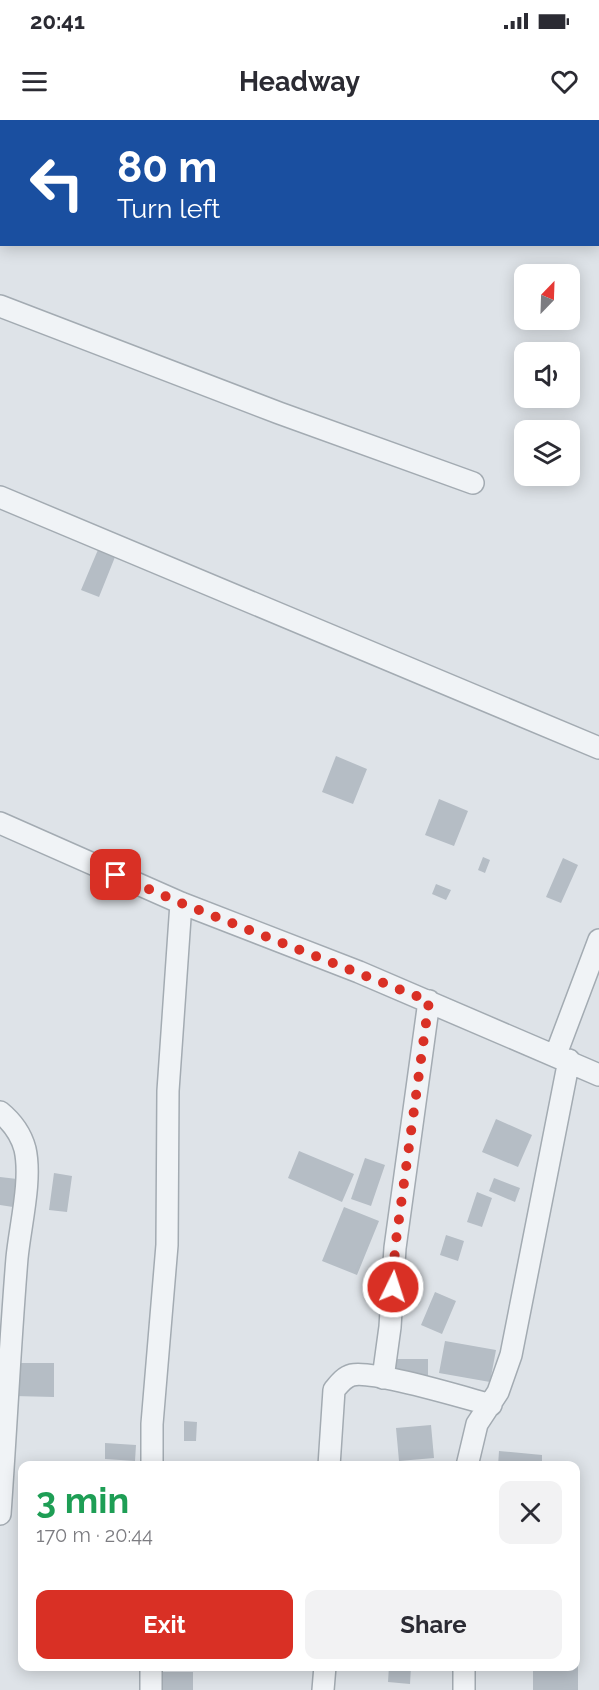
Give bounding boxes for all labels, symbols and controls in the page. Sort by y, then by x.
text: 20:41 [30,8,85,34]
icon: menu [18,65,51,98]
icon: heart [548,65,581,98]
text: Headway [239,66,360,97]
text: 80 m [117,143,217,192]
icon: left [18,144,96,222]
text: Turn left [117,193,220,224]
north arrow [514,264,580,330]
map controls [514,264,580,486]
button: sound [514,342,580,408]
button: layers [514,420,580,486]
pin [90,849,141,900]
icon: arrive [99,858,132,891]
position arrow [361,1255,425,1319]
text: 3 min [36,1479,129,1521]
button: close [499,1481,562,1544]
text: 170 m · 20:44 [36,1523,153,1547]
button: Exit [36,1590,293,1659]
button: Share [305,1590,562,1659]

